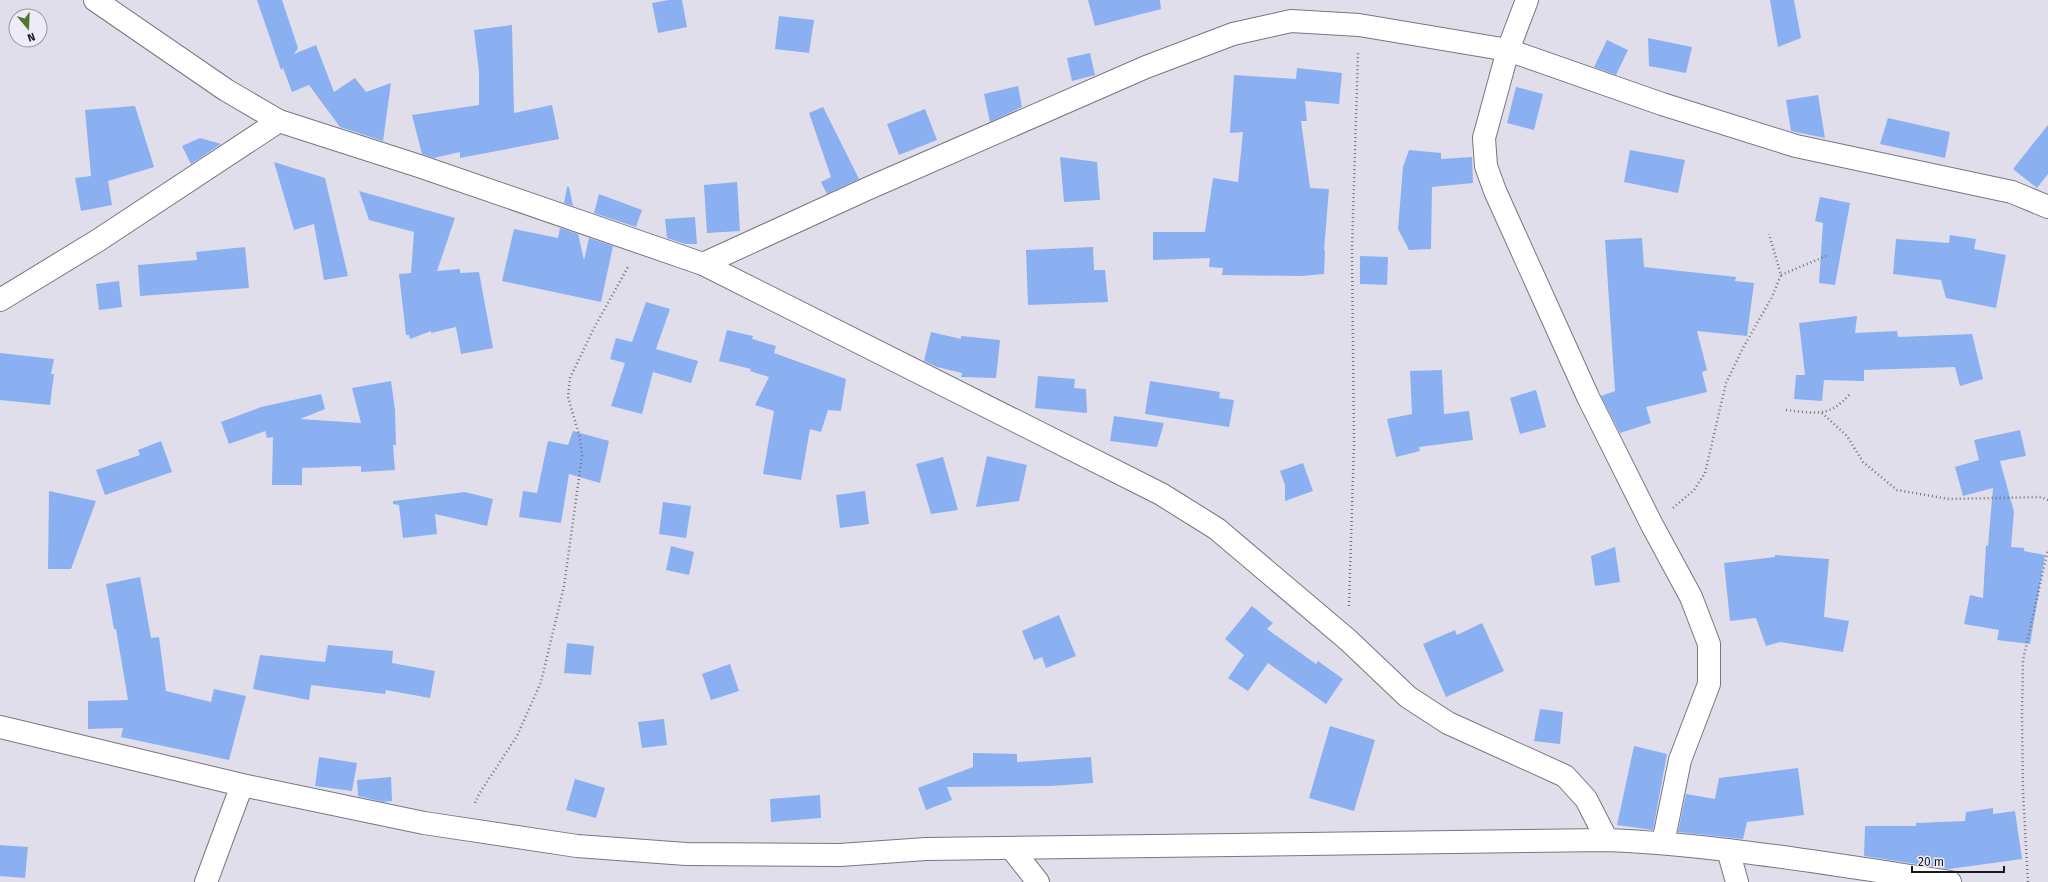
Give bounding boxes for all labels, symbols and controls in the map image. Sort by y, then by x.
north arrow [8,8,48,48]
text: N [26,30,37,44]
scale bar [1912,848,2004,874]
text: 20 m [1918,855,1944,869]

